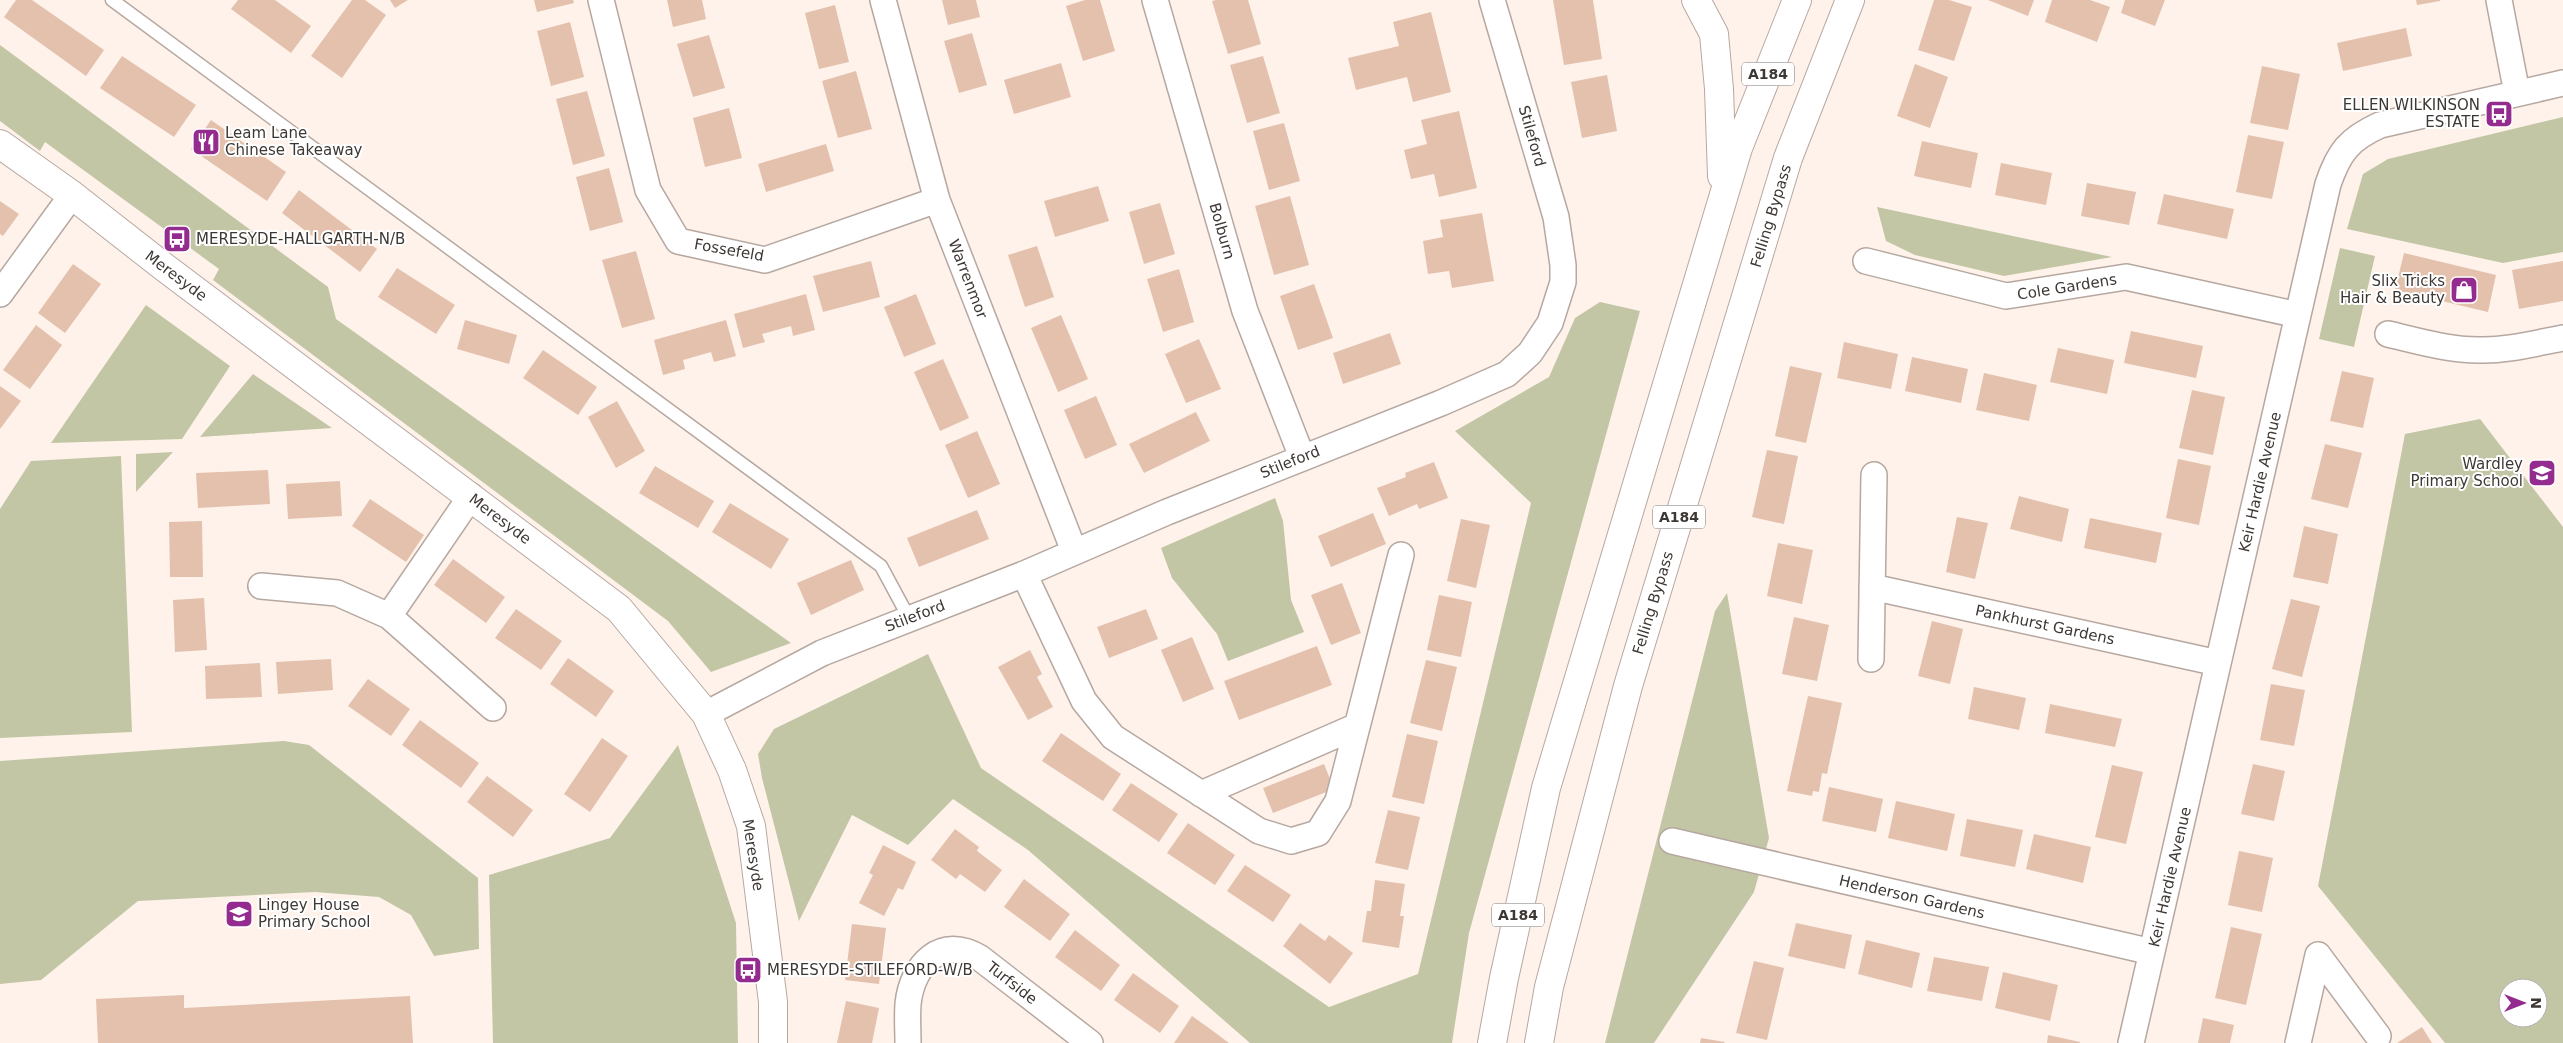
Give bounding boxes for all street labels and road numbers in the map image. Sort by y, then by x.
road number: A184 [1742,62,1794,86]
street label: Stileford [1515,103,1549,169]
street label: Felling Bypass [1747,162,1795,270]
street label: Bolburn [1205,201,1239,261]
street label: Fossefeld [693,235,765,265]
street label: Warrenmor [945,237,992,322]
street label: Meresyde [142,247,210,305]
street label: Cole Gardens [2016,270,2118,304]
street label: Keir Hardie Avenue [2235,410,2285,554]
street label: Stileford [1257,442,1323,482]
street label: Meresyde [466,490,534,548]
road number: A184 [1653,506,1705,528]
street label: Felling Bypass [1629,549,1677,657]
street label: Stileford [882,596,948,636]
street label: Pankhurst Gardens [1974,601,2117,649]
street label: Keir Hardie Avenue [2145,805,2195,949]
street label: Meresyde [738,818,768,892]
street label: Henderson Gardens [1837,871,1987,923]
road number: A184 [1492,904,1544,926]
street label: Turfside [983,957,1041,1008]

